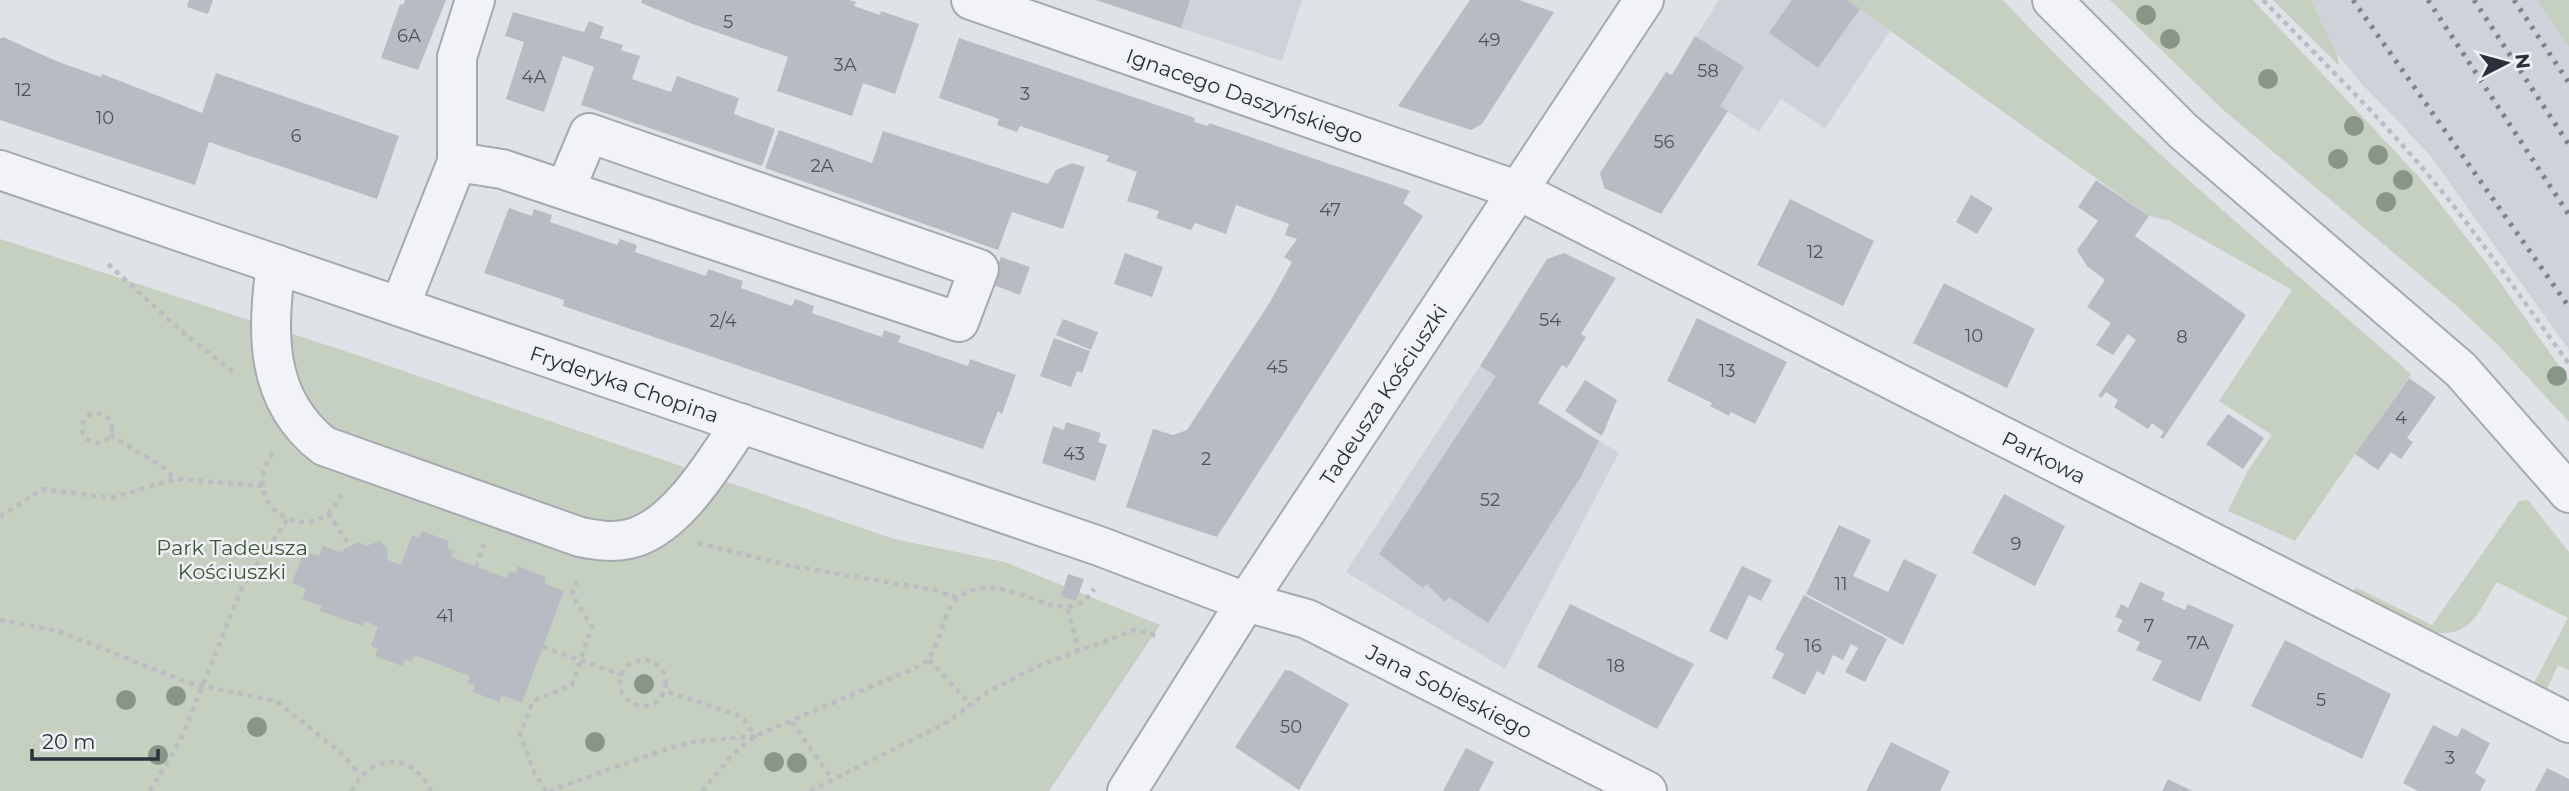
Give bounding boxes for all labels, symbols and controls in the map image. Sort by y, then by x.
house number: 5 [723,11,733,33]
house number: 6A [397,25,421,47]
north arrow [2471,28,2541,98]
house number: 49 [1478,29,1500,51]
street label: Ignacego Daszyńskiego [1123,43,1367,148]
text: N [2510,52,2535,70]
house number: 3A [833,54,857,76]
house number: 58 [1697,60,1719,82]
house number: 4A [522,66,546,88]
house number: 12 [15,79,31,101]
house number: 3 [1020,83,1030,105]
house number: 10 [96,107,114,129]
house number: 6 [291,125,302,147]
house number: 56 [1653,131,1675,153]
house number: 2A [810,155,834,177]
house number: 47 [1319,199,1341,221]
house number: 12 [1807,241,1823,263]
street label: Tadeusza Kościuszki [1314,299,1452,490]
house number: 54 [1539,309,1561,331]
house number: 2/4 [709,310,737,332]
house number: 10 [1965,325,1983,347]
house number: 8 [2176,326,2188,348]
street label: Fryderyka Chopina [527,340,722,428]
house number: 45 [1266,356,1288,378]
house number: 13 [1719,360,1735,382]
house number: 4 [2395,407,2407,429]
street label: Parkowa [1998,425,2090,489]
house number: 43 [1063,443,1085,465]
house number: 2 [1201,448,1211,470]
house number: 52 [1480,489,1500,511]
house number: 9 [2011,533,2022,555]
park label: Park Tadeusza Kościuszki [156,535,308,584]
house number: 11 [1835,573,1848,595]
house number: 41 [436,605,454,627]
house number: 7 [2144,615,2154,637]
house number: 7A [2187,632,2209,654]
house number: 16 [1804,635,1822,657]
street label: Jana Sobieskiego [1362,638,1537,743]
house number: 18 [1607,655,1625,677]
house number: 5 [2316,689,2326,711]
house number: 50 [1280,716,1302,738]
scale bar [32,718,158,762]
text: 20 m [42,729,96,754]
house number: 3 [2445,747,2455,769]

